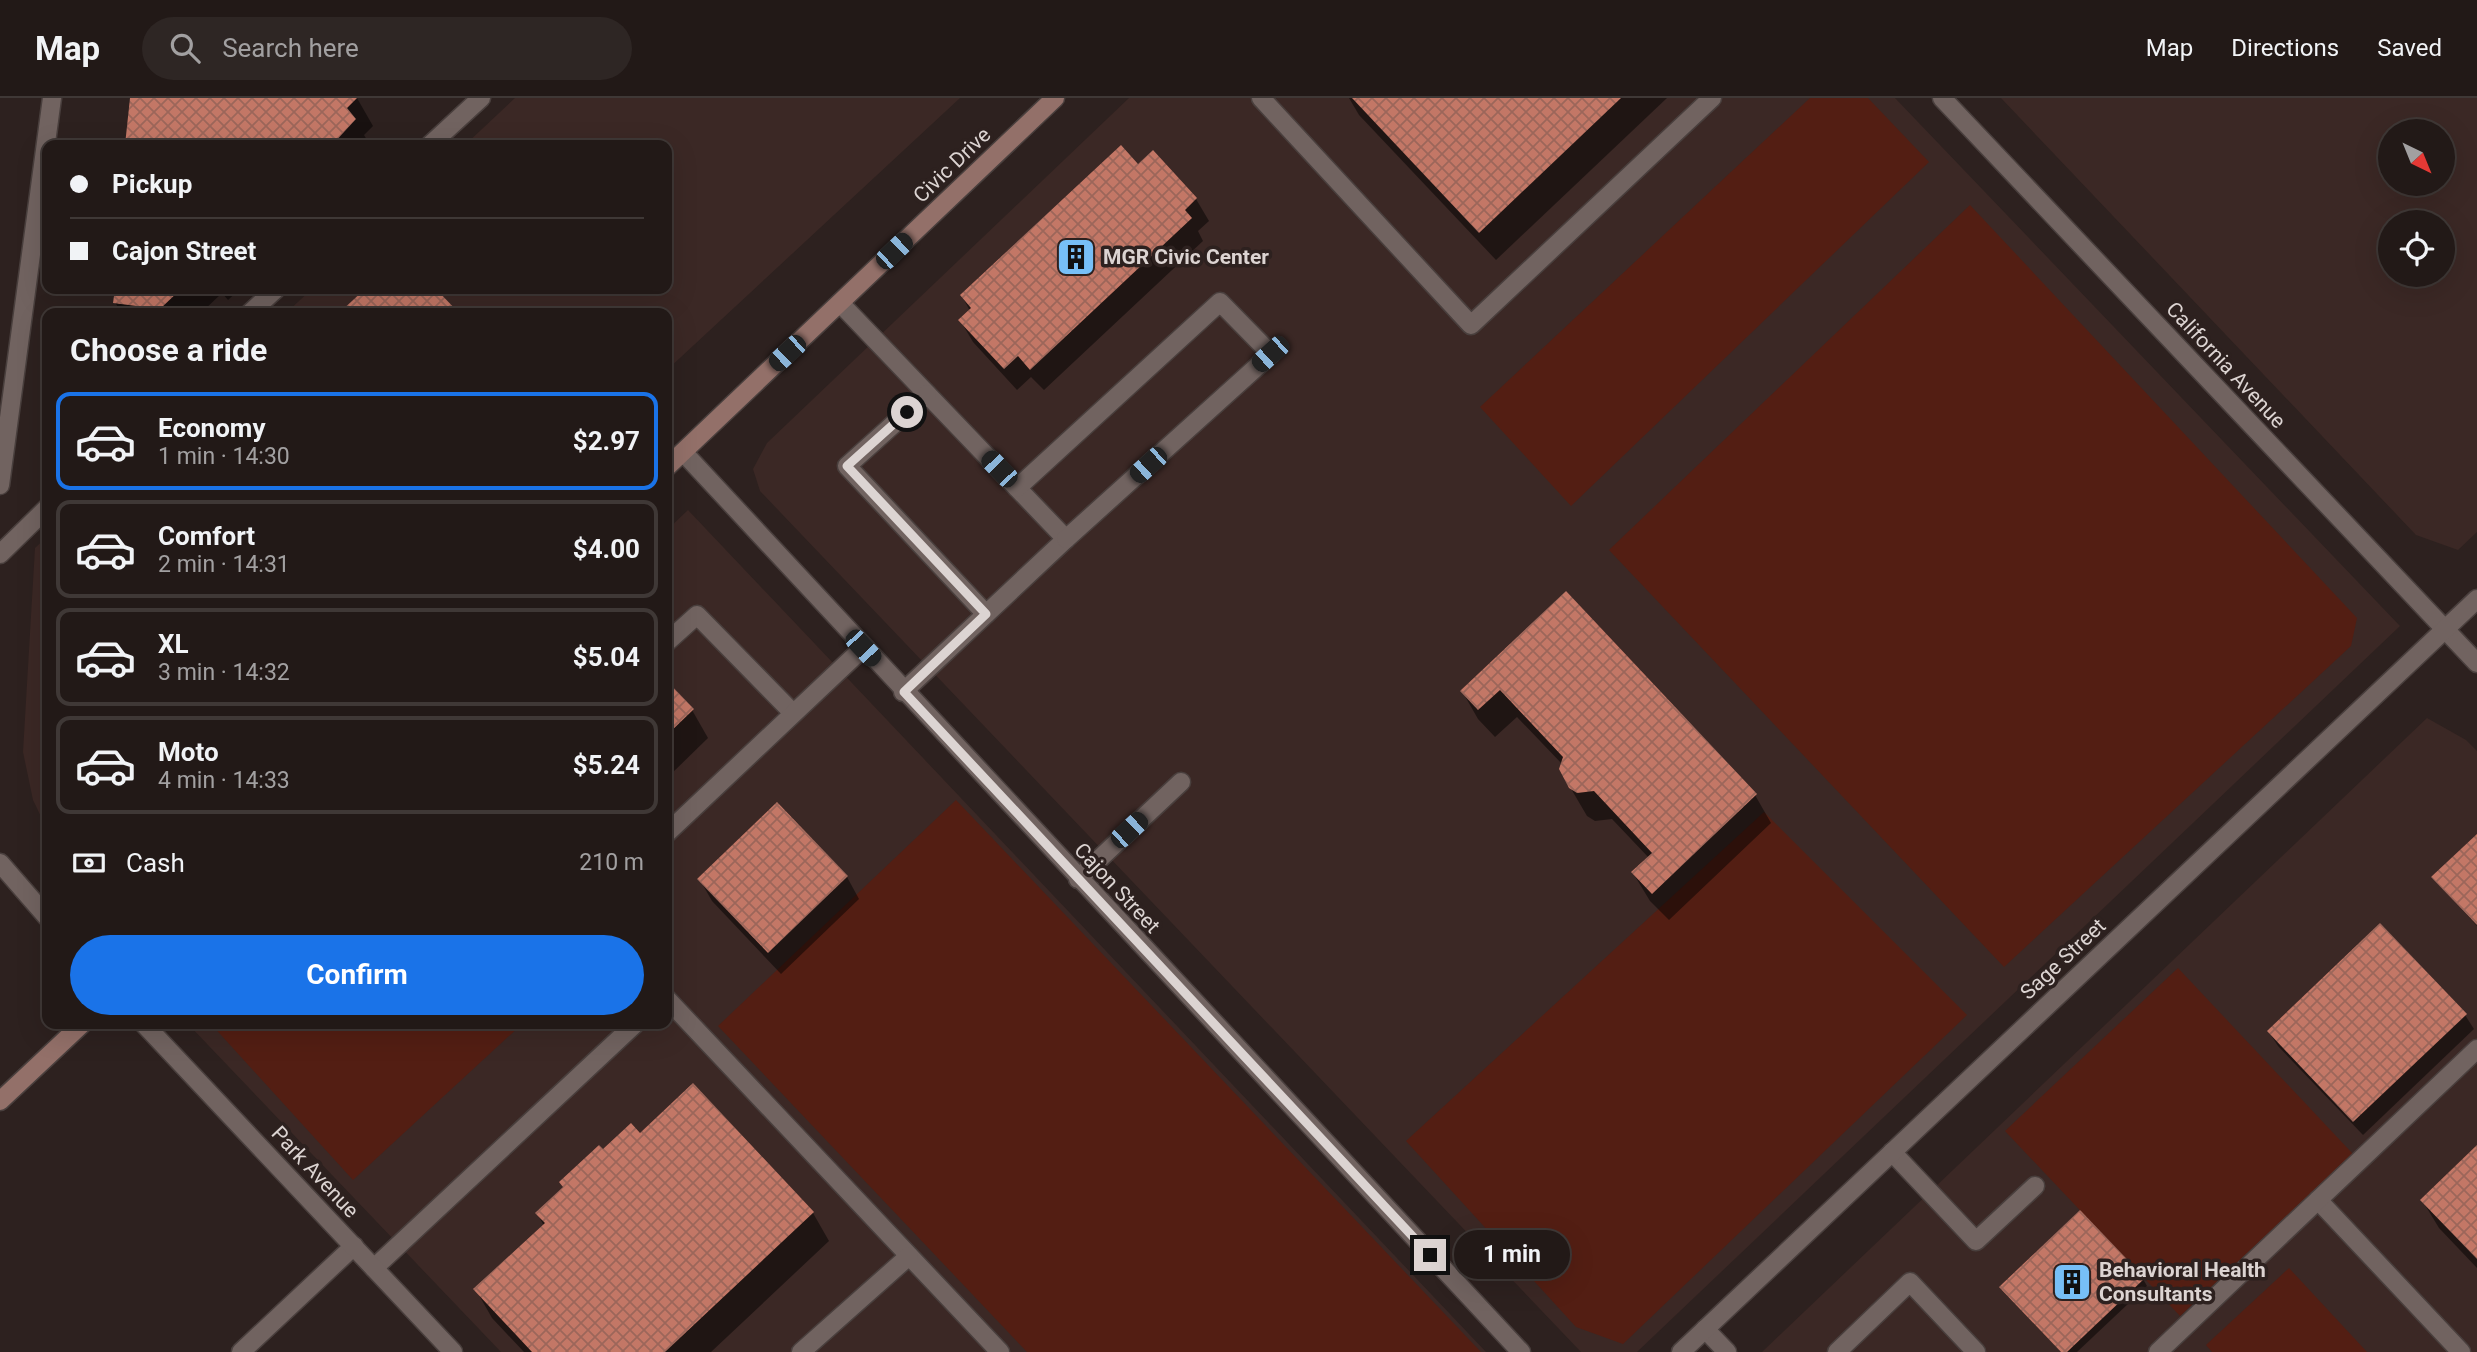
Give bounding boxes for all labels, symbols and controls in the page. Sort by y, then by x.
search box [142,17,632,80]
text: Map [35,29,100,68]
icon: search [166,29,204,67]
text: Search here [222,33,359,63]
text: Map [2146,34,2193,62]
text: Directions [2231,34,2339,62]
text: Saved [2377,34,2442,62]
north arrow [2378,119,2455,196]
map controls [2378,119,2455,287]
street label: Civic Drive [909,123,995,207]
text: Pickup [112,169,192,199]
button: locate [2378,210,2455,287]
car [872,229,917,273]
text: Cajon Street [112,236,256,266]
building icon: MGR Civic Center [1055,236,1097,278]
place label: MGR Civic Center [1103,245,1269,269]
street label: California Avenue [2161,297,2291,433]
text: Choose a ride [70,331,267,369]
car [765,331,810,375]
car [1248,332,1293,376]
route start [891,396,923,428]
icon: car [74,410,137,473]
text: Economy [158,413,265,443]
text: $2.97 [573,426,640,456]
text: 1 min · 14:30 [158,443,290,470]
car [1126,443,1171,487]
car [977,447,1022,491]
icon: car [74,518,137,581]
text: Comfort [158,521,255,551]
text: $4.00 [573,534,640,564]
text: 2 min · 14:31 [158,551,290,578]
car [841,625,886,671]
icon: car [74,626,137,689]
text: XL [158,629,189,659]
text: $5.04 [573,642,640,672]
text: 3 min · 14:32 [158,659,290,686]
icon: car [74,734,137,797]
text: Moto [158,737,219,767]
text: $5.24 [573,750,640,780]
text: 4 min · 14:33 [158,767,290,794]
car [1107,808,1152,852]
street label: Cajon Street [1069,838,1165,938]
icon: cash [70,844,108,882]
text: Cash [126,848,185,878]
text: 210 m [579,849,644,876]
street label: Sage Street [2016,914,2111,1004]
button: Confirm [70,935,644,1015]
street label: Park Avenue [267,1121,363,1223]
callout: 1 min [1454,1230,1570,1280]
route end [1414,1239,1446,1271]
text: 1 min [1483,1241,1541,1268]
place label: Behavioral Health Consultants [2099,1258,2266,1306]
building icon: Behavioral Health Consultants [2051,1261,2093,1303]

